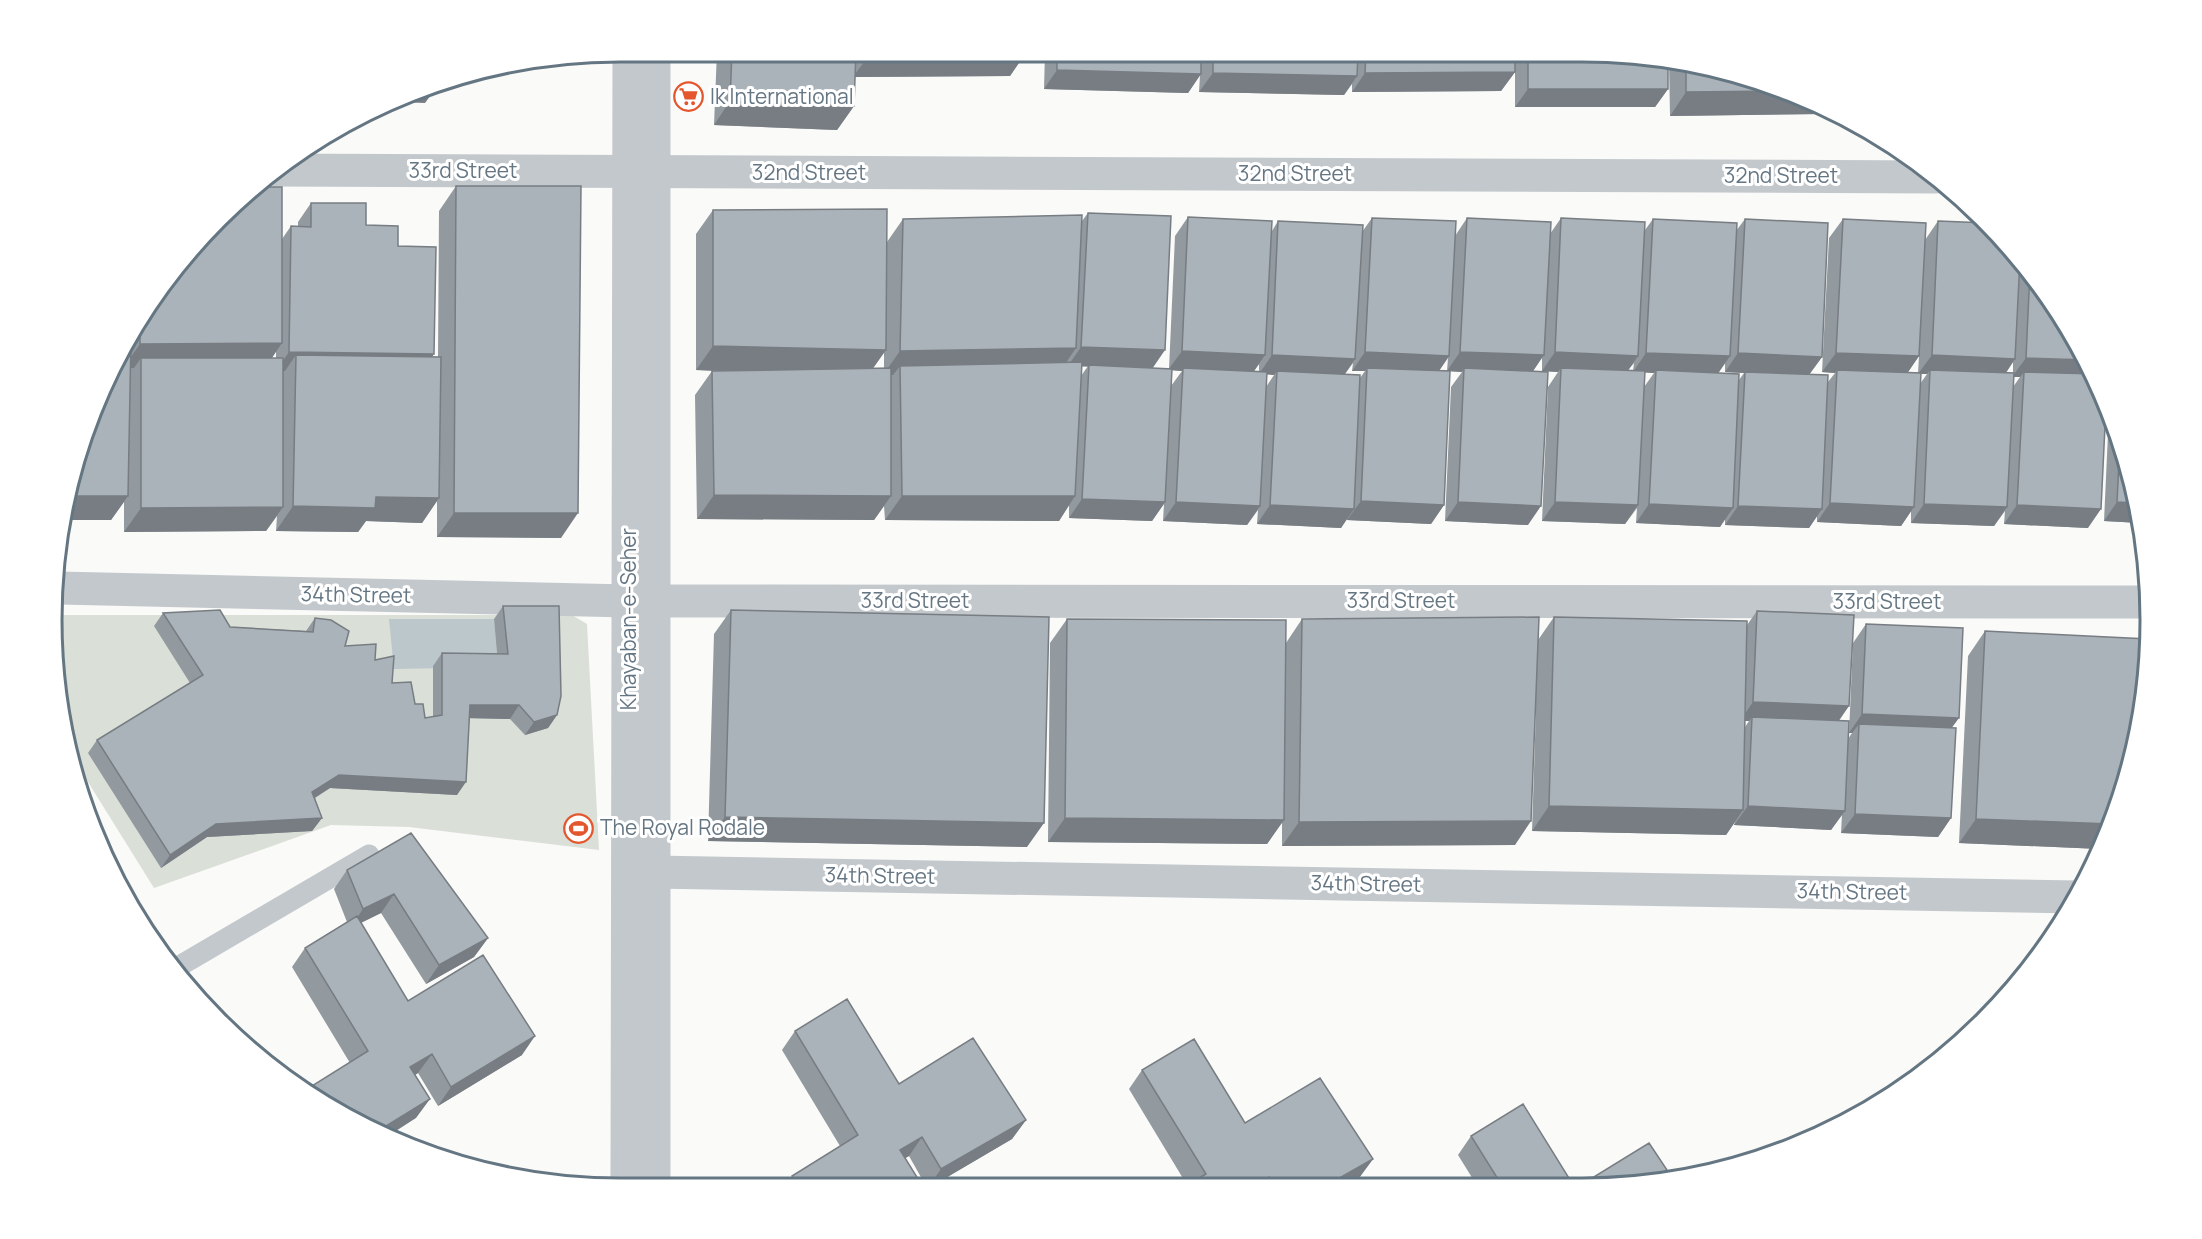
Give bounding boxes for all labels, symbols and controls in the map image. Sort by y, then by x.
supermarket icon: lk International [673,81,705,113]
place label: lk International [710,82,854,110]
street label: 33rd Street [409,156,517,184]
street label: 32nd Street [752,158,866,186]
street label: 32nd Street [1238,159,1352,187]
street label: 32nd Street [1724,161,1838,189]
street label: Khayaban-e-Seher [614,527,642,710]
street label: 34th Street [300,579,412,609]
street label: 33rd Street [861,586,969,614]
street label: 33rd Street [1347,586,1455,614]
street label: 33rd Street [1833,587,1941,615]
sports icon: The Royal Rodale [563,812,595,844]
place label: The Royal Rodale [600,813,765,841]
street label: 34th Street [824,860,936,890]
street label: 34th Street [1310,868,1422,898]
street label: 34th Street [1796,876,1908,906]

